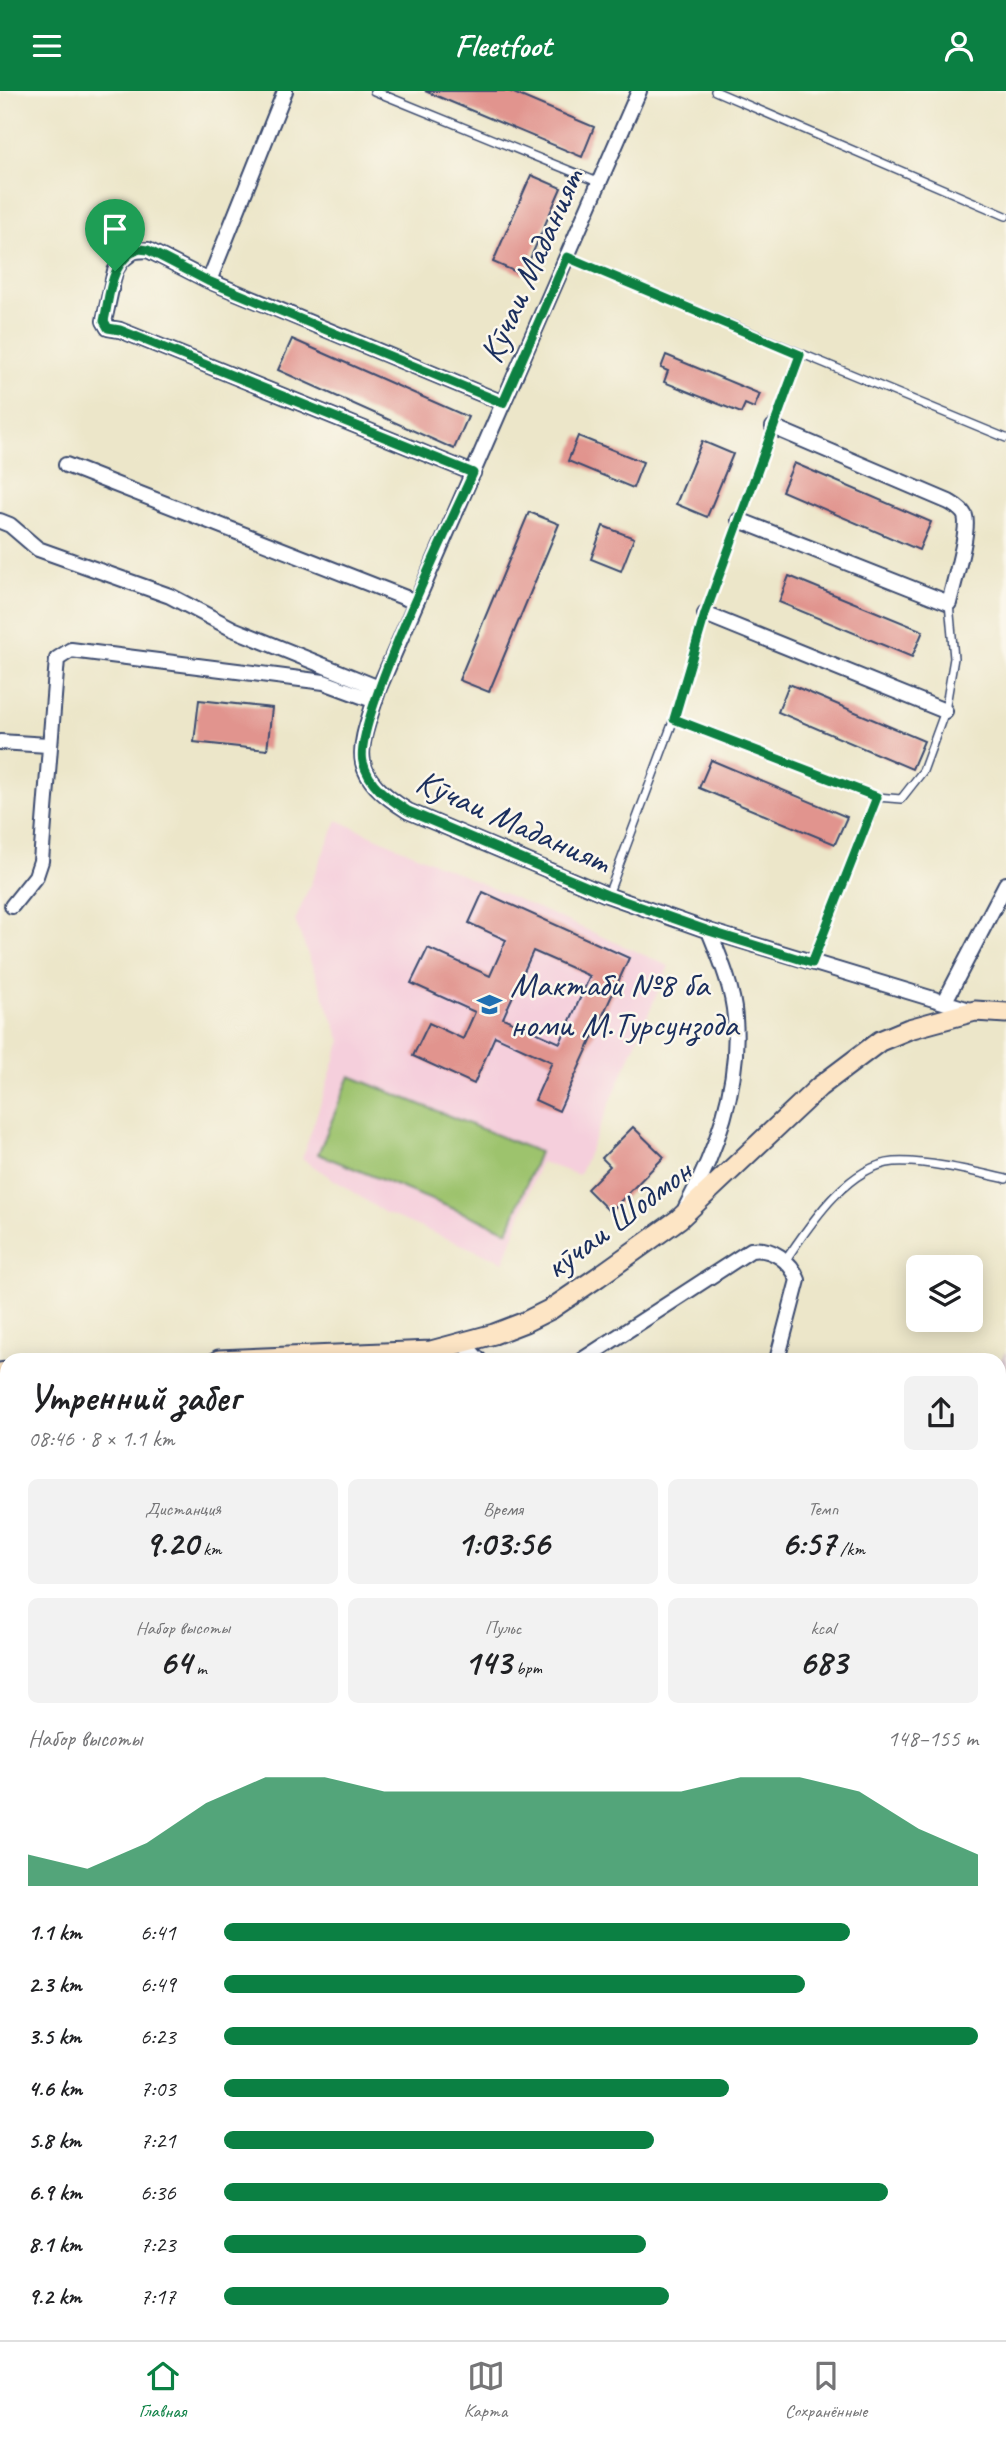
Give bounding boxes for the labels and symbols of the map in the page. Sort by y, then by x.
street label: Кӯчаи Маданият [468,160,595,370]
pin [85,199,145,271]
street label: Кӯчаи Маданият [409,758,619,885]
place label: Мактаби №8 ба номи М.Турсунзода [510,962,741,1047]
school or university icon: Мактаби №8 ба номи М.Турсунзода [476,990,504,1018]
street label: кӯчаи Шодмон [535,1147,703,1289]

